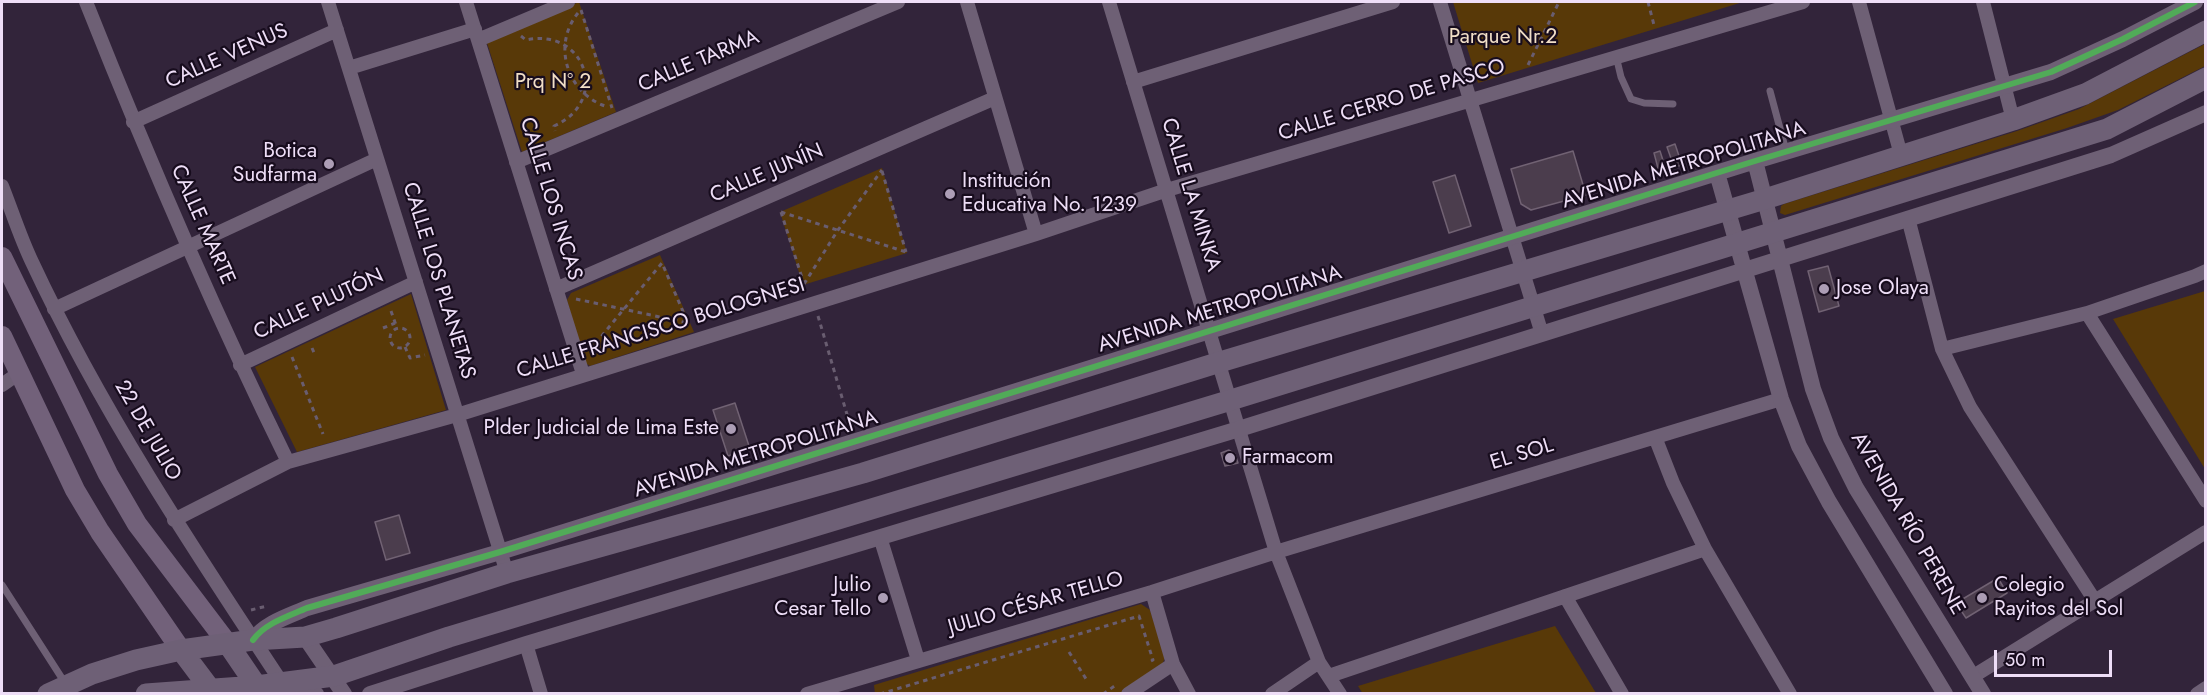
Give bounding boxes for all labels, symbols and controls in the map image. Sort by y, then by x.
street label: CALLE VENUS [162,19,292,95]
street label: CALLE TARMA [635,25,763,99]
park label: Parque Nr.2 [1449,25,1557,51]
street label: CALLE CERRO DE PASCO [1276,55,1508,147]
park label: Prq N° 2 [515,70,591,96]
street label: CALLE LOS INCAS [513,115,587,283]
street label: CALLE LA MINKA [1155,115,1225,275]
street label: AVENIDA METROPOLITANA [1559,117,1809,215]
place label: Botica Sudfarma [233,139,317,189]
street label: CALLE JUNÍN [707,139,827,209]
marker: Botica Sudfarma [322,157,336,171]
street label: CALLE MARTE [164,161,240,289]
place label: Institución Educativa No. 1239 [962,169,1137,219]
street label: CALLE LOS PLANETAS [396,180,480,382]
marker: Institución Educativa No. 1239 [943,187,957,201]
street label: AVENIDA METROPOLITANA [1095,261,1345,359]
street label: CALLE PLUTÓN [250,264,388,346]
street label: CALLE FRANCISCO BOLOGNESI [514,273,808,385]
place label: Jose Olaya [1836,276,1929,302]
marker: Jose Olaya [1817,282,1831,296]
street label: 22 DE JULIO [108,376,186,486]
street label: AVENIDA METROPOLITANA [631,406,881,504]
place label: Plder Judicial de Lima Este [484,416,719,442]
marker: Plder Judicial de Lima Este [724,422,738,436]
street label: AVENIDA RÍO PERENE [1844,428,1970,620]
street label: EL SOL [1487,433,1557,477]
place label: Farmacom [1242,445,1334,471]
marker: Farmacom [1223,451,1237,465]
street label: JULIO CÉSAR TELLO [945,567,1127,641]
place label: Julio Cesar Tello [774,573,871,623]
place label: Colegio Rayitos del Sol [1994,573,2123,623]
marker: Julio Cesar Tello [876,591,890,605]
marker: Colegio Rayitos del Sol [1975,591,1989,605]
scale bar [1997,638,2116,676]
text: 50 m [2005,647,2045,673]

